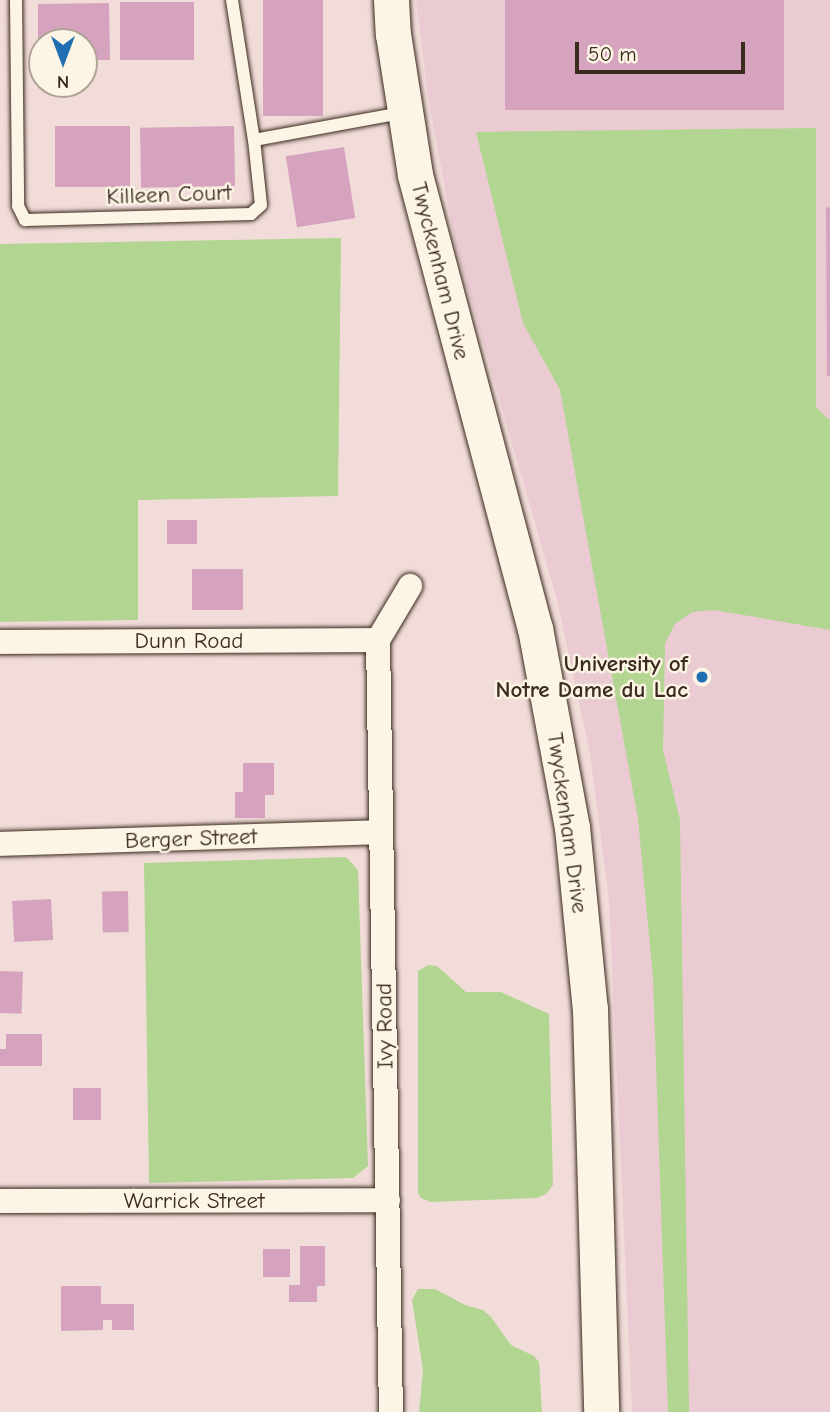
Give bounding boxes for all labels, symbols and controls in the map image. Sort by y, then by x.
north arrow [28,28,98,98]
scale bar [578,28,748,72]
text: 50 m [588,42,637,66]
text: N [57,71,69,93]
street label: Killeen Court [106,179,232,211]
street label: Twyckenham Drive [405,179,475,363]
street label: Dunn Road [135,627,243,655]
place label: University of Notre Dame du Lac [495,650,688,704]
marker: University of Notre Dame du Lac [694,669,710,685]
street label: Twyckenham Drive [541,731,593,915]
street label: Berger Street [124,823,258,855]
street label: Ivy Road [370,983,400,1069]
street label: Warrick Street [123,1187,265,1215]

